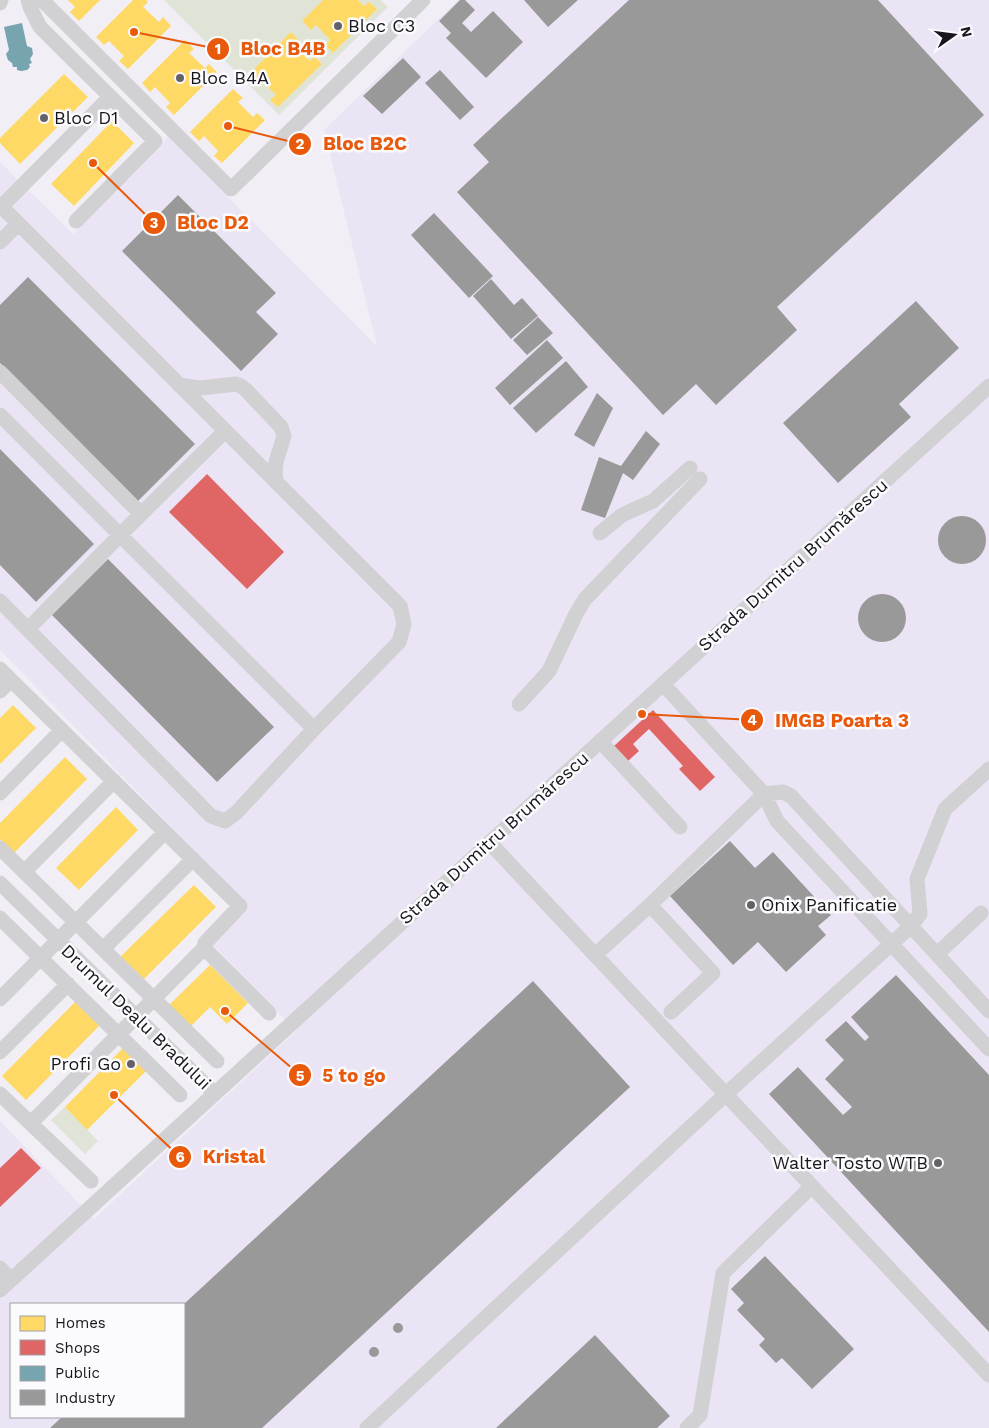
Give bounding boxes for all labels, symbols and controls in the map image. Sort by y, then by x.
north arrow [929,10,979,60]
place label: Bloc C3 [348,15,415,36]
marker: Bloc C3 [332,20,344,32]
text: N [958,25,976,39]
callout: Bloc B4B [206,32,336,66]
text: Bloc B4B [240,37,326,60]
text: 1 [215,40,221,58]
place label: Bloc B4A [190,67,269,88]
marker: Bloc B4A [174,72,186,84]
place label: Bloc D1 [54,107,118,128]
marker: Bloc D1 [38,112,50,124]
callout: Bloc B2C [288,127,417,161]
text: Bloc B2C [323,132,407,155]
text: 2 [296,135,305,153]
callout: Bloc D2 [142,206,258,240]
text: Bloc D2 [177,211,249,234]
text: 3 [150,214,159,232]
street label: Strada Dumitru Brumărescu [694,474,892,655]
callout: IMGB Poarta 3 [739,703,919,737]
text: IMGB Poarta 3 [775,709,909,732]
text: 4 [747,711,757,729]
street label: Strada Dumitru Brumărescu [395,747,593,928]
place label: Onix Panificatie [761,894,897,915]
marker: Onix Panificatie [745,899,757,911]
street label: Drumul Dealu Bradului [57,940,215,1094]
place label: Profi Go [50,1053,121,1074]
marker: Profi Go [125,1058,137,1070]
callout: 5 to go [287,1058,396,1092]
text: 5 to go [322,1064,386,1087]
text: 5 [296,1067,305,1085]
callout: Kristal [168,1140,276,1174]
text: Kristal [203,1145,266,1168]
text: 6 [175,1148,185,1166]
place label: Walter Tosto WTB [772,1152,928,1173]
marker: Walter Tosto WTB [932,1157,944,1169]
legend [10,1303,185,1418]
text: Homes [55,1314,106,1332]
text: Shops [55,1339,100,1357]
text: Public [55,1364,100,1382]
text: Industry [55,1389,116,1407]

